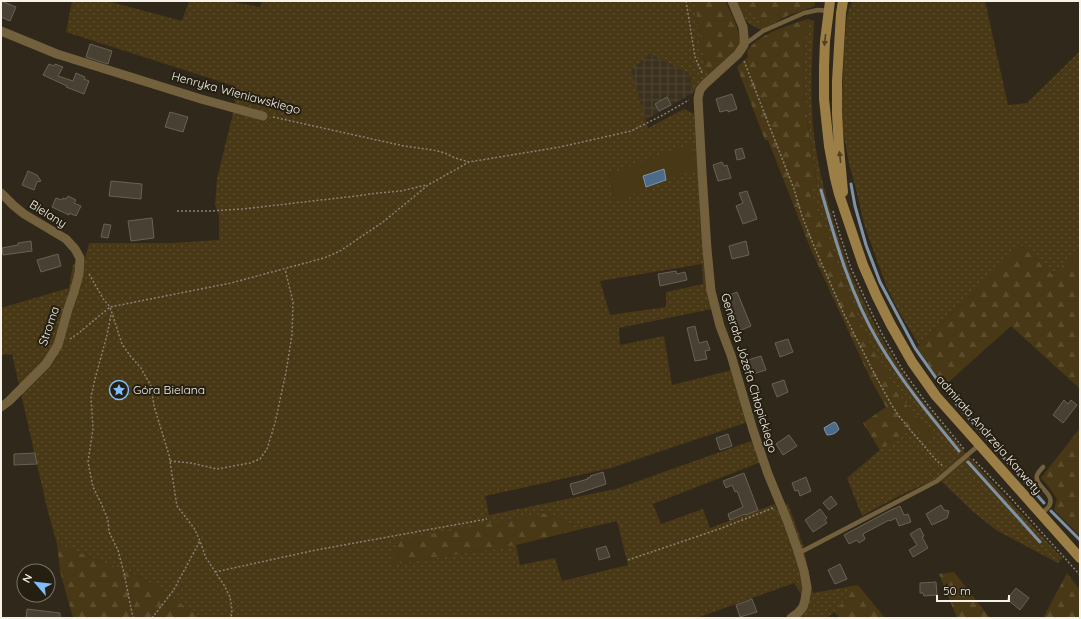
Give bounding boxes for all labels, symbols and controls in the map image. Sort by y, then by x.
one-way arrow [822,34,829,46]
street label: Henryka Wieniawskiego [170,68,302,117]
one-way arrow [836,151,843,163]
street label: Bielany [27,196,70,231]
street label: Generała Józefa Chłopickiego [718,291,781,454]
street label: Stroma [35,304,62,347]
street label: admirała Andrzeja Karwety [933,372,1045,497]
place icon: Góra Bielana [108,379,130,401]
place label: Góra Bielana [133,382,205,397]
north arrow [16,563,56,603]
text: N [19,571,35,585]
scale bar [937,577,1009,603]
text: 50 m [943,583,971,598]

